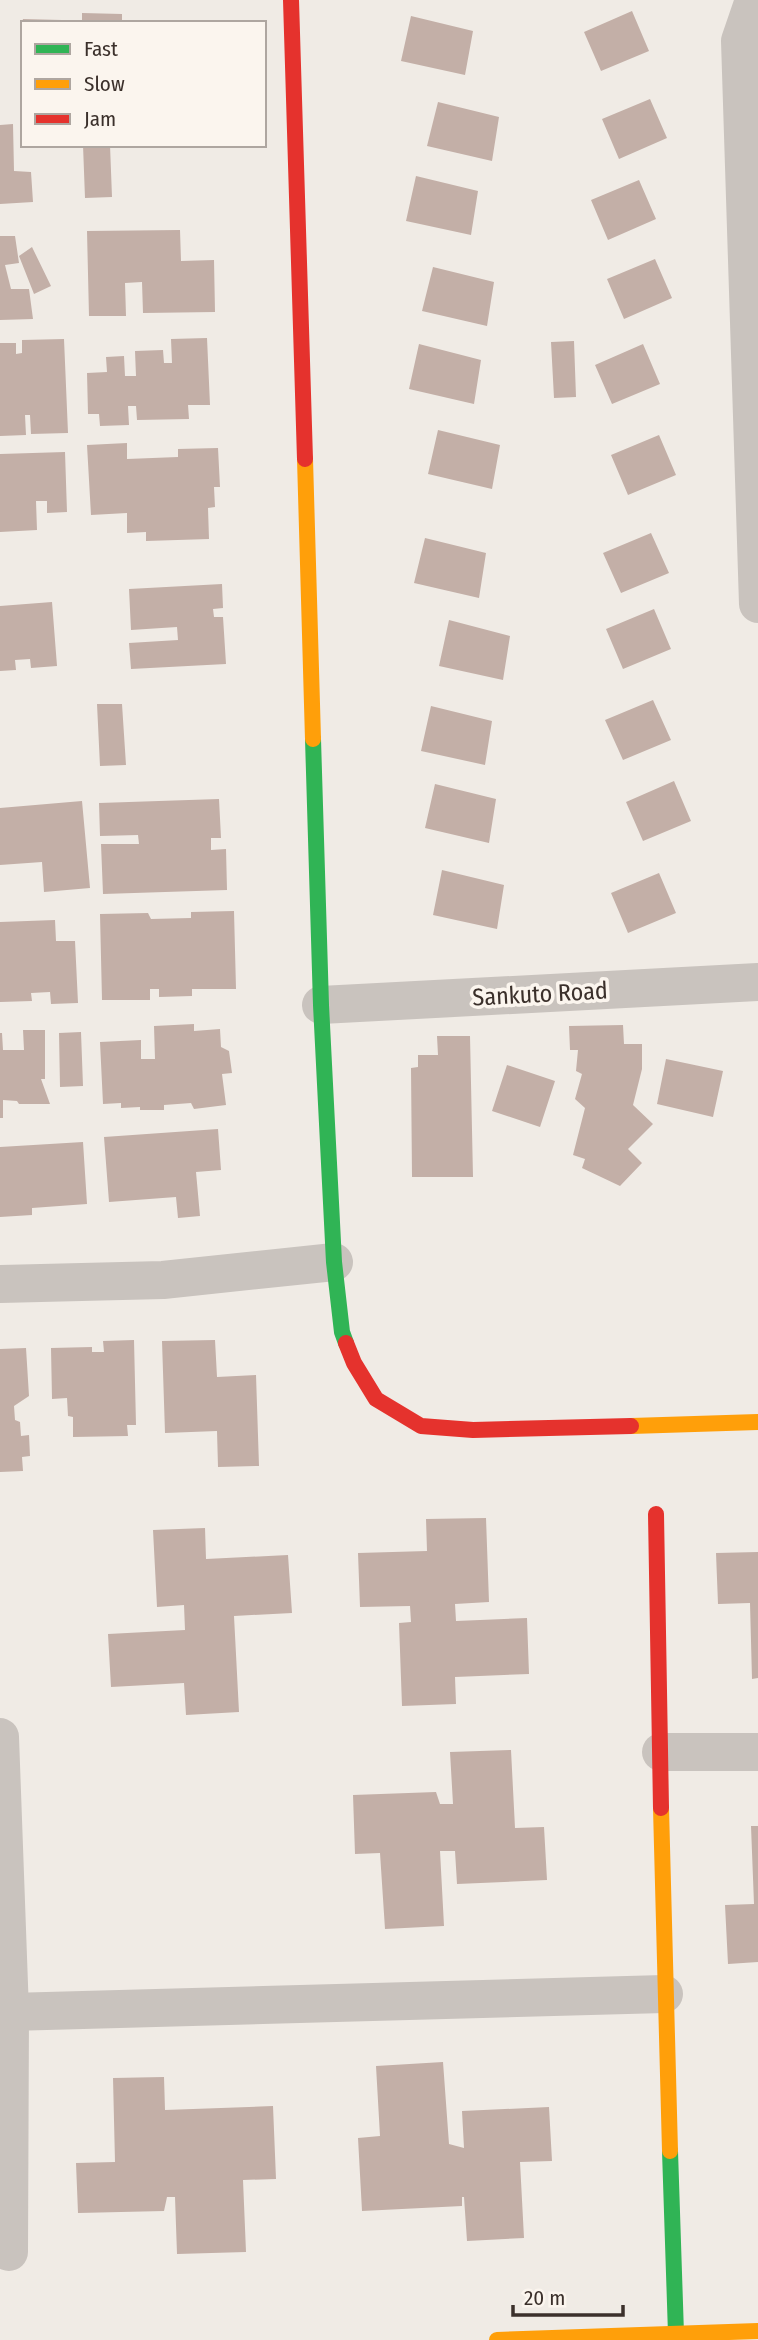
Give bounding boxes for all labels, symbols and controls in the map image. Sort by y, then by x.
legend [21,21,266,147]
text: Fast [84,36,118,62]
text: Slow [84,71,125,97]
text: Jam [84,106,116,132]
street label: Sankuto Road [472,976,608,1012]
scale bar [513,2274,623,2318]
text: 20 m [524,2285,565,2311]

